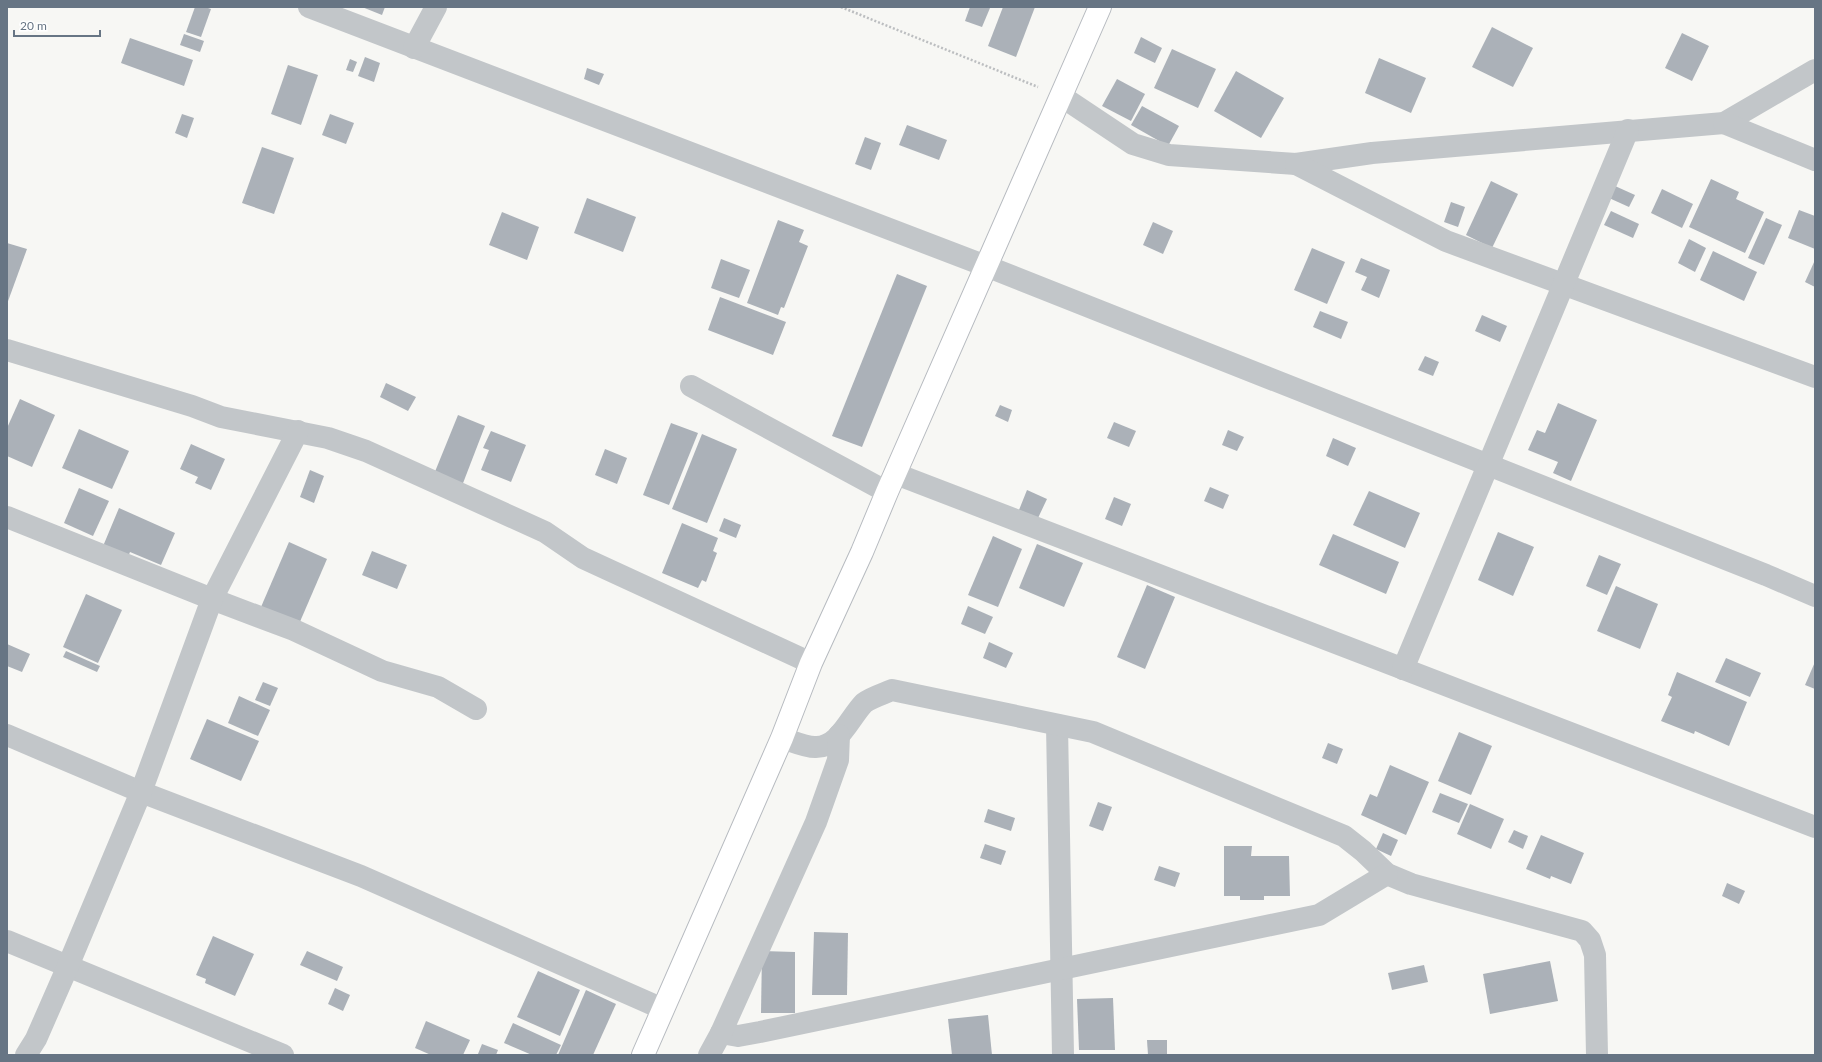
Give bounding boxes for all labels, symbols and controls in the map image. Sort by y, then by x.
scale bar [14,12,100,38]
text: 20 m [20,18,47,33]

